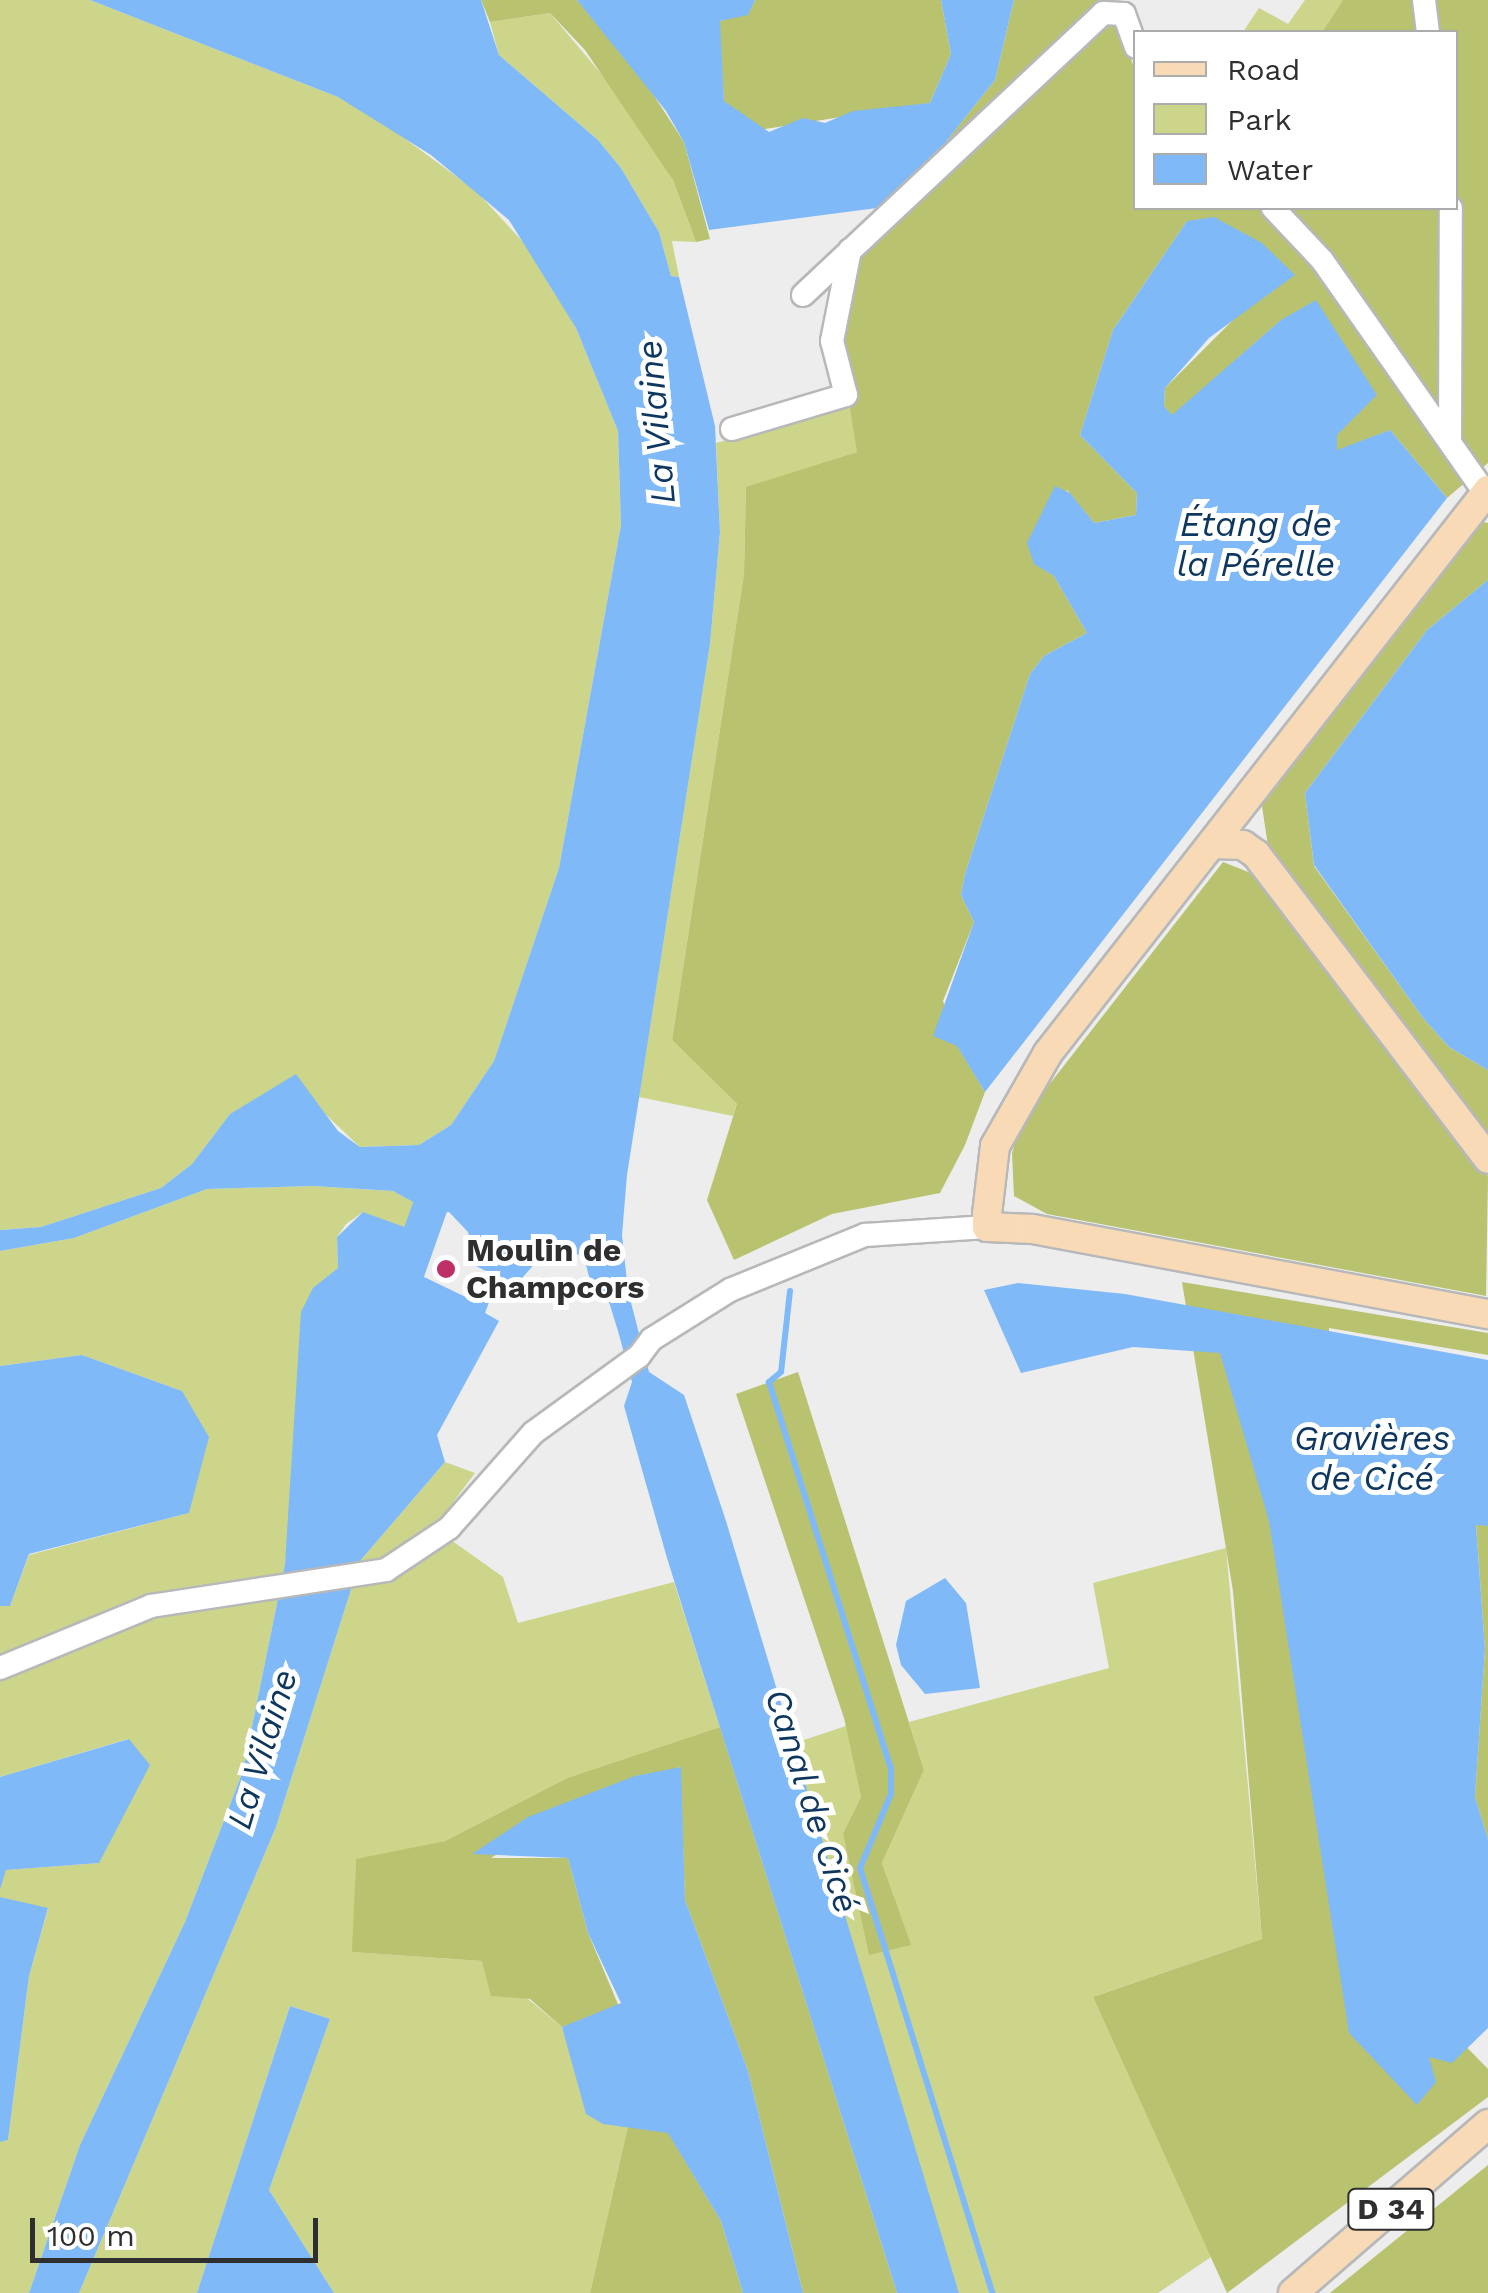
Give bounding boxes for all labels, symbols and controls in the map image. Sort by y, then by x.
legend [1133,30,1458,210]
text: Road [1227,52,1300,87]
text: Park [1227,102,1292,137]
text: Water [1227,152,1313,187]
water label: La Vilaine [628,338,684,506]
water label: Étang de la Pérelle [1177,503,1335,585]
place label: Moulin de Champcors [466,1232,644,1307]
marker: Moulin de Champcors [435,1258,457,1280]
water label: Gravières de Cicé [1294,1417,1450,1499]
water label: La Vilaine [218,1664,306,1834]
water label: Canal de Cicé [756,1683,868,1919]
road number: D 34 [1346,2184,1436,2234]
scale bar [35,2198,322,2260]
text: 100 m [47,2218,135,2253]

